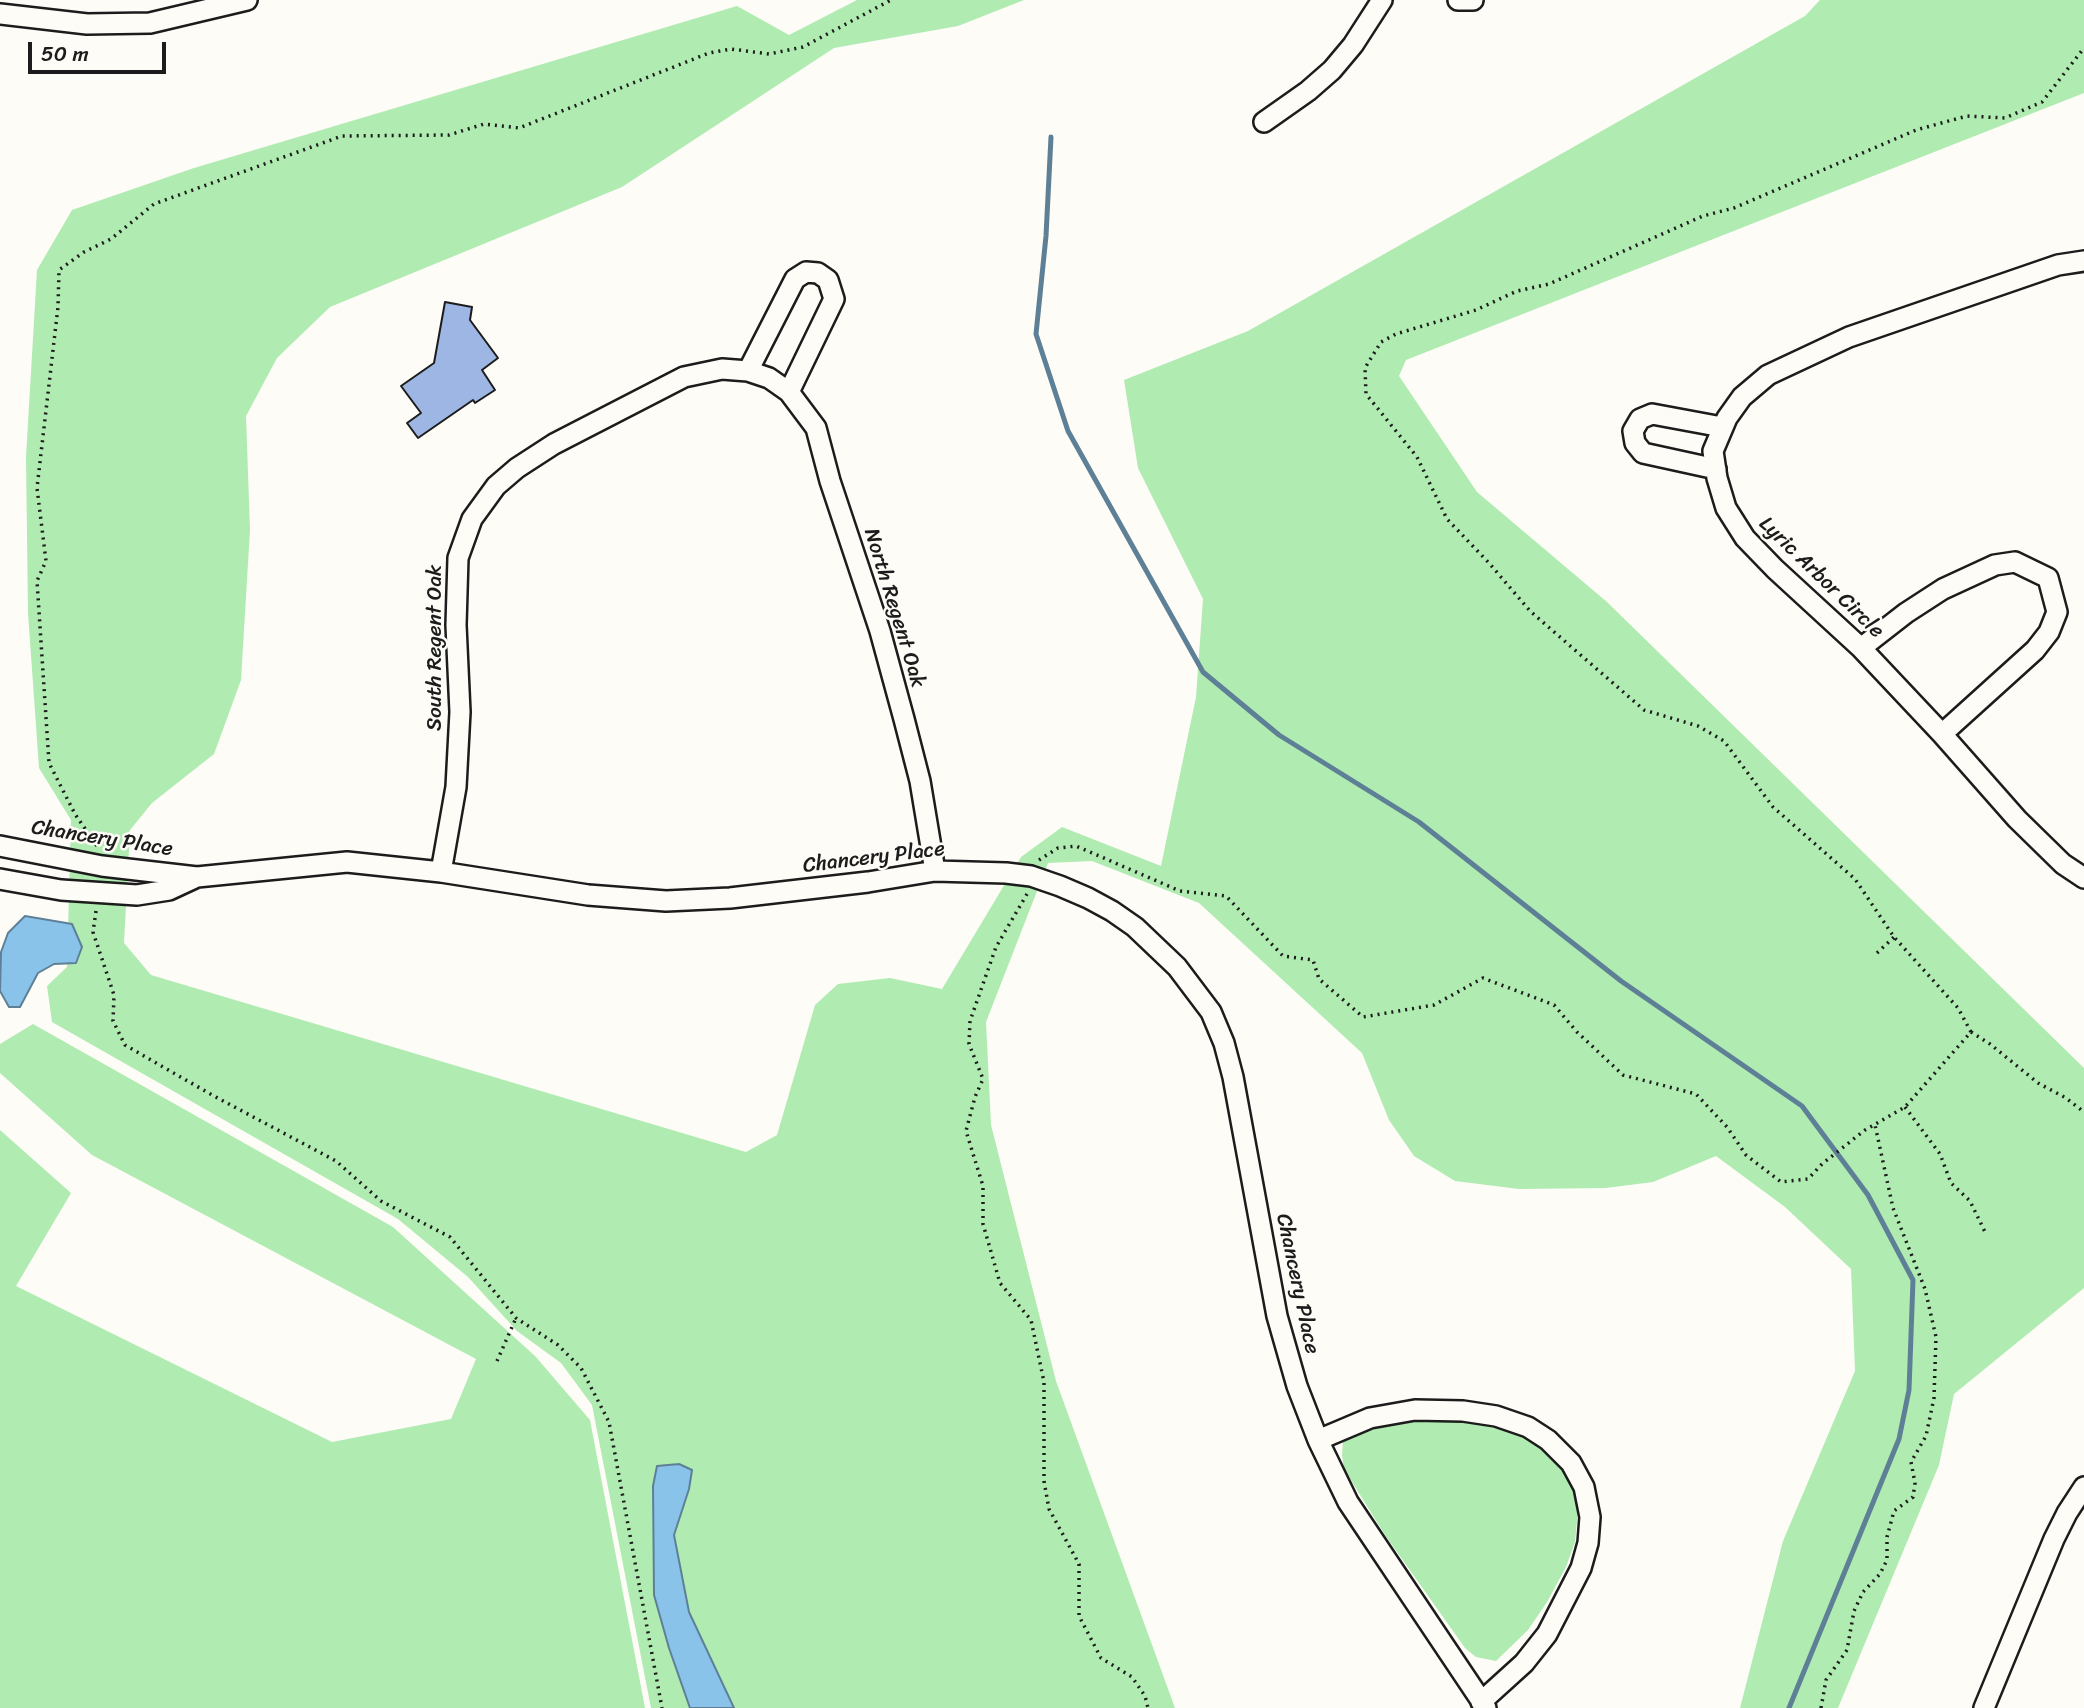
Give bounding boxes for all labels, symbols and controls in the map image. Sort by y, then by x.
scale bar [32,28,170,72]
text: 50 m [41,35,89,73]
street label: Lyric Arbor Circle [1753,512,1889,644]
street label: North Regent Oak [858,525,930,691]
street label: South Regent Oak [423,565,449,731]
street label: Chancery Place [30,815,174,863]
street label: Chancery Place [802,837,946,879]
street label: Chancery Place [1270,1212,1324,1356]

